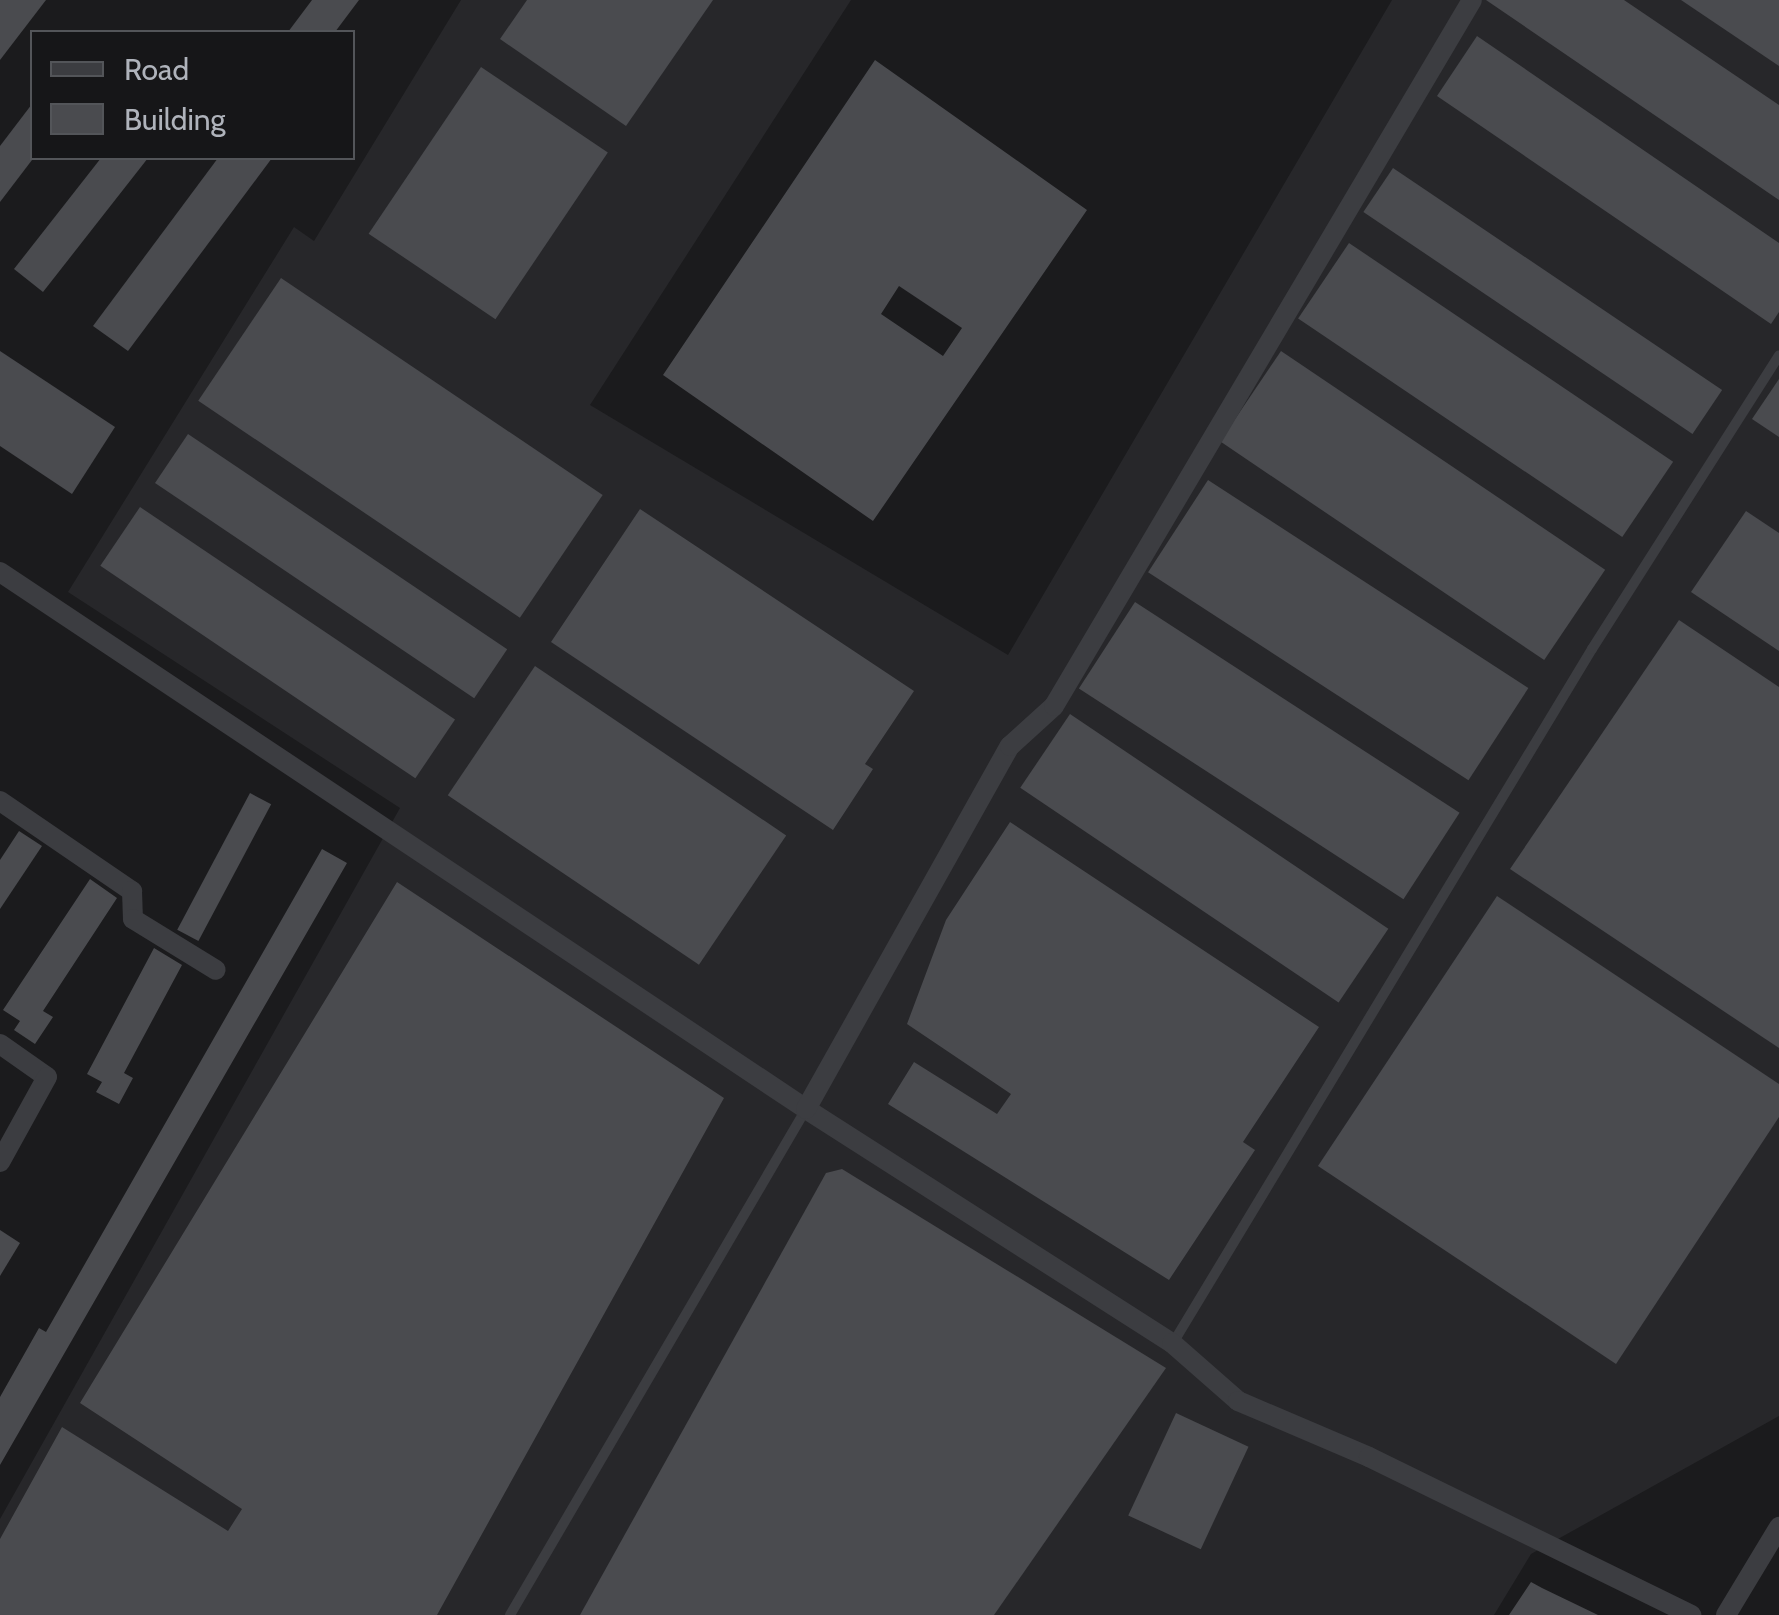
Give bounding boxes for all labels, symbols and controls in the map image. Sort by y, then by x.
legend [30,30,355,160]
text: Road [124,51,189,88]
text: Building [124,101,226,138]

